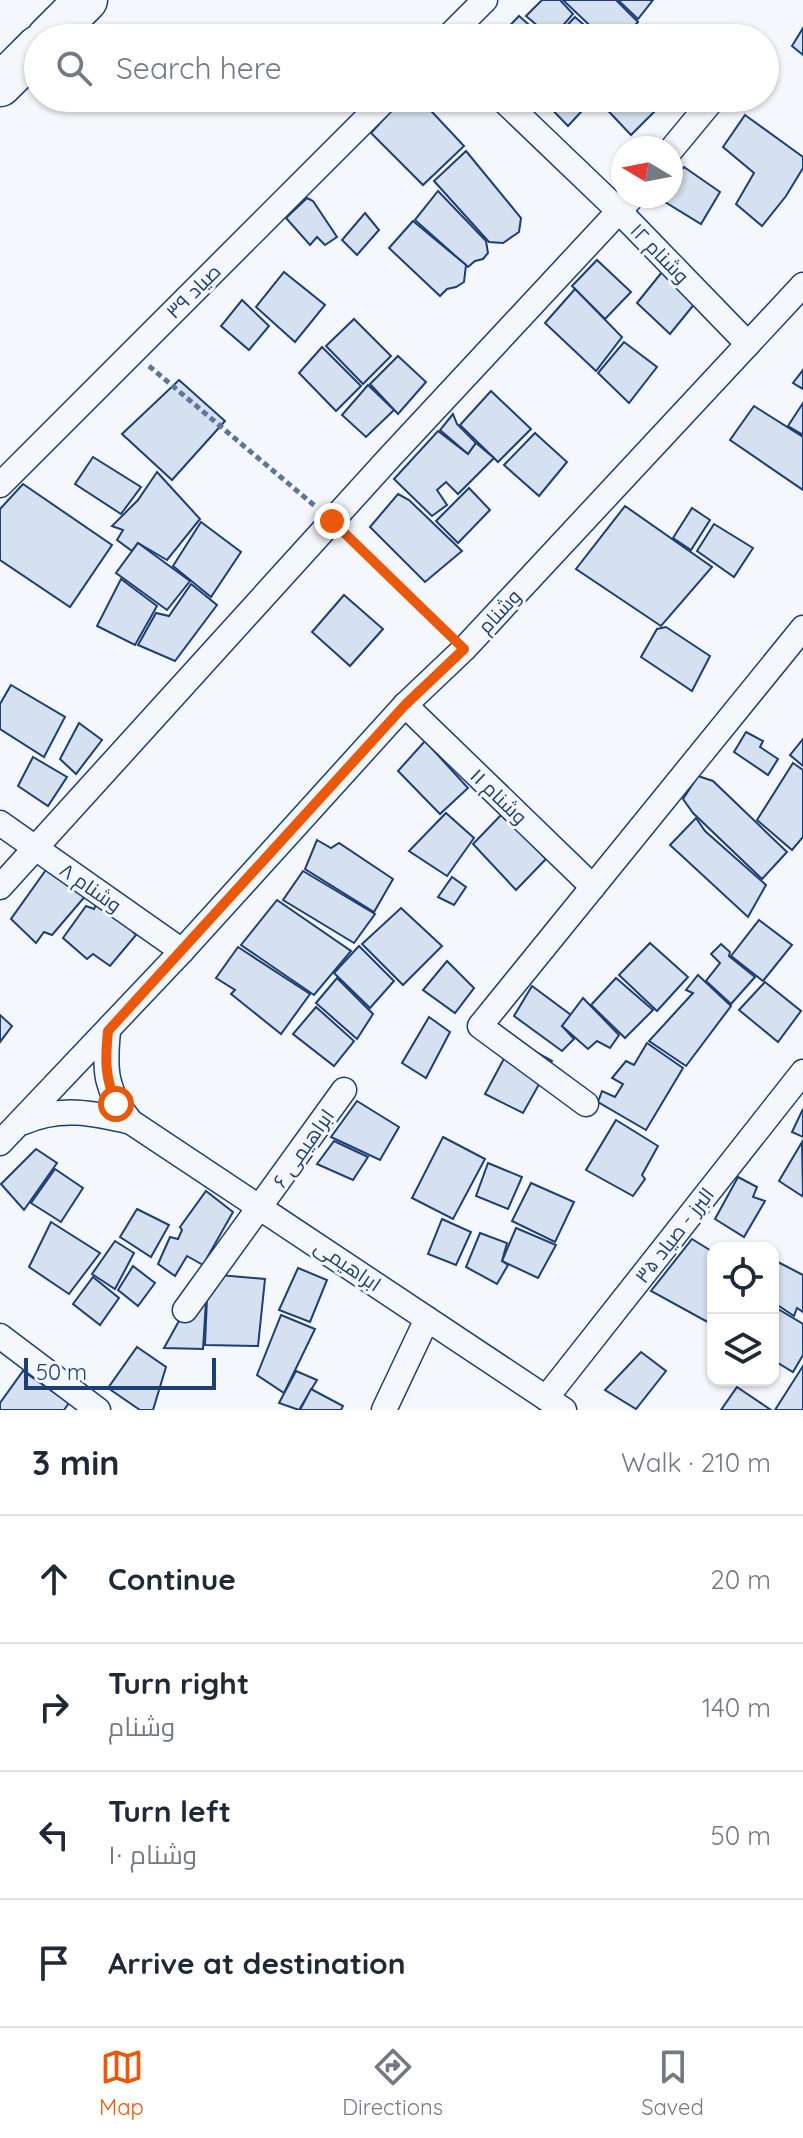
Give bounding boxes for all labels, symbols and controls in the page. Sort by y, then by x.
search box [24,24,779,112]
icon: search [52,46,96,90]
text: Search here [116,49,282,87]
north arrow [611,136,683,208]
street label: وشنام ۱۲ [624,218,695,290]
street label: صیاد ۳۹ [160,258,226,324]
route end [314,503,350,539]
street label: وشنام [472,584,527,640]
street label: وشنام ۱۱ [464,763,533,831]
street label: وشنام ۸ [54,857,127,919]
route start [98,1086,134,1122]
street label: ابراهیمی ۶ [267,1104,340,1193]
street label: البرز - صیاد ۳۵ [629,1182,719,1288]
street label: ابراهیمی [309,1234,386,1297]
map controls [707,1242,779,1386]
button: locate [707,1242,779,1314]
button: layers [707,1314,779,1386]
scale bar [24,1354,216,1390]
text: 50 m [36,1358,87,1386]
text: 3 min [32,1441,119,1484]
text: Walk · 210 m [621,1446,771,1479]
icon: ahead [32,1557,76,1601]
text: Continue [108,1560,236,1598]
text: 20 m [710,1563,771,1596]
text: Turn right [108,1664,249,1702]
icon: right [32,1685,76,1729]
text: 140 m [702,1691,771,1724]
text: وشنام [108,1710,175,1743]
text: Turn left [108,1792,231,1830]
icon: left [32,1813,76,1857]
text: 50 m [711,1819,771,1852]
text: وشنام ۱۰ [108,1838,197,1871]
icon: arrive [32,1941,76,1985]
text: Arrive at destination [108,1944,406,1982]
tab: Map [99,2045,144,2121]
tab: Directions [342,2045,443,2121]
tab: Saved [641,2045,704,2121]

